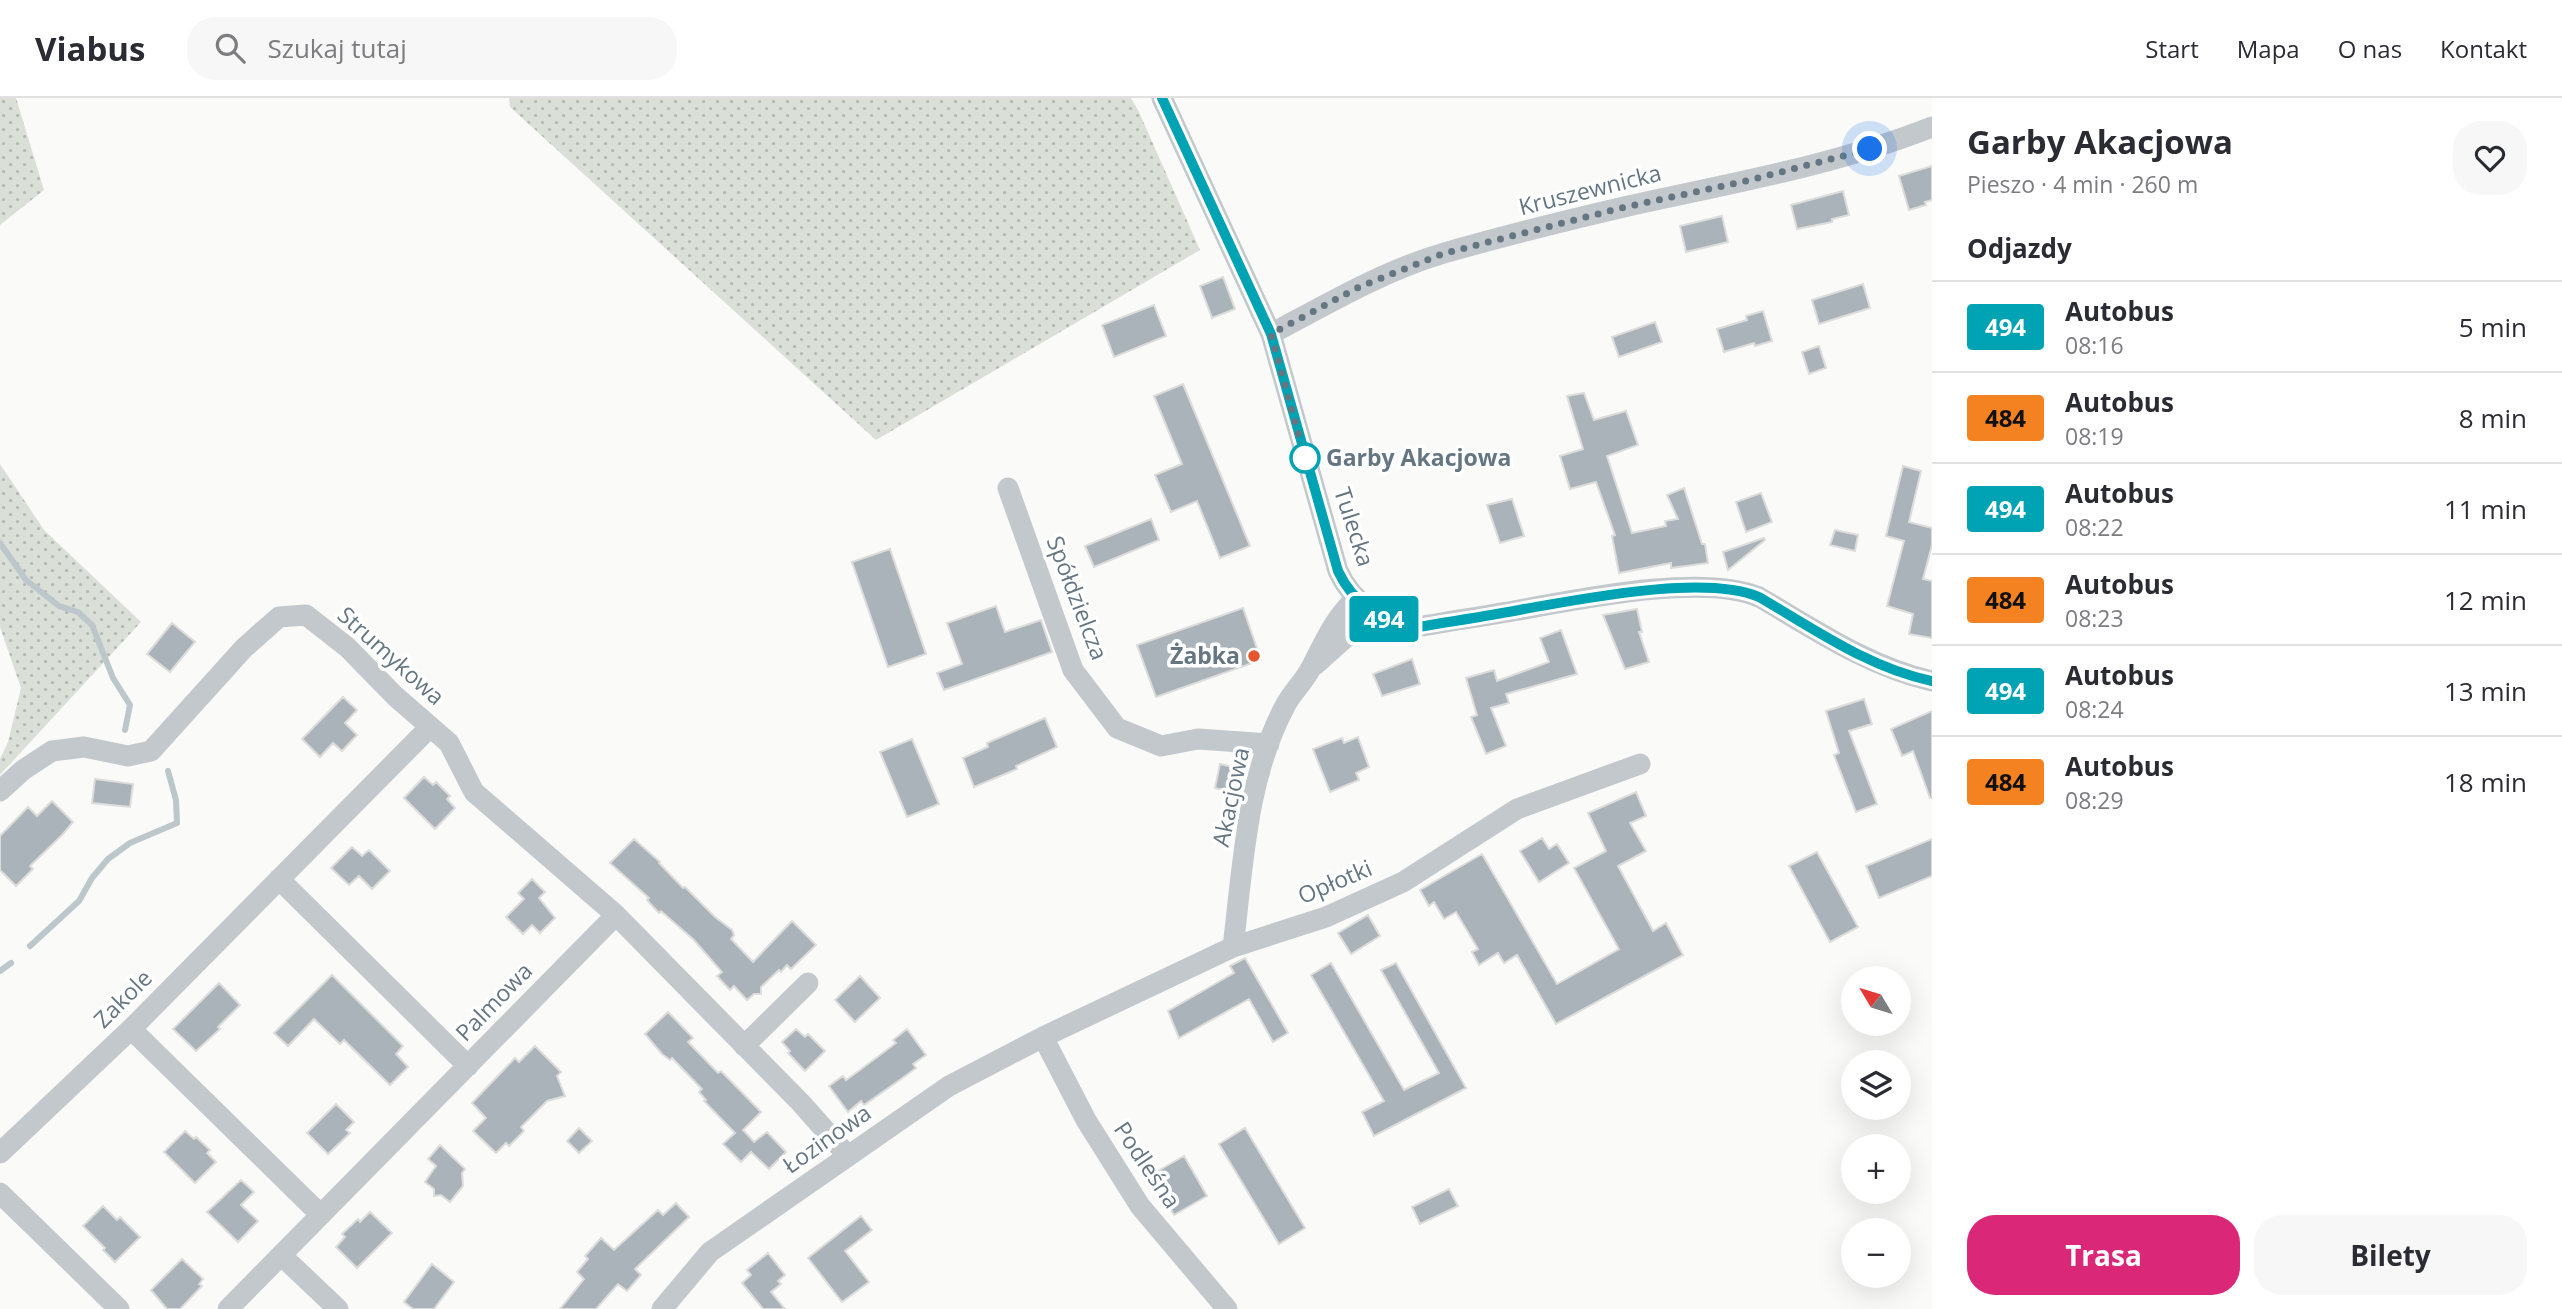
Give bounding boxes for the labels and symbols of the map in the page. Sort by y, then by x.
your location [1852,131,1887,166]
street label: Kruszewnicka [1515,156,1664,222]
place label: Garby Akacjowa [1326,441,1511,473]
marker: Garby Akacjowa [1290,443,1320,473]
street label: Tulecka [1327,483,1383,570]
street label: Spółdzielcza [1040,531,1116,664]
line badge: 494 [1344,596,1424,642]
street label: Strumykowa [331,599,452,712]
place label: Żabka [1170,639,1240,671]
marker: Żabka [1246,648,1262,664]
street label: Akacjowa [1204,744,1256,849]
street label: Opłotki [1293,851,1377,911]
street label: Palmowa [448,955,539,1048]
street label: Zakole [86,962,159,1035]
north arrow [1841,966,1911,1036]
street label: Łozinowa [776,1096,877,1180]
street label: Podleśna [1107,1115,1189,1214]

